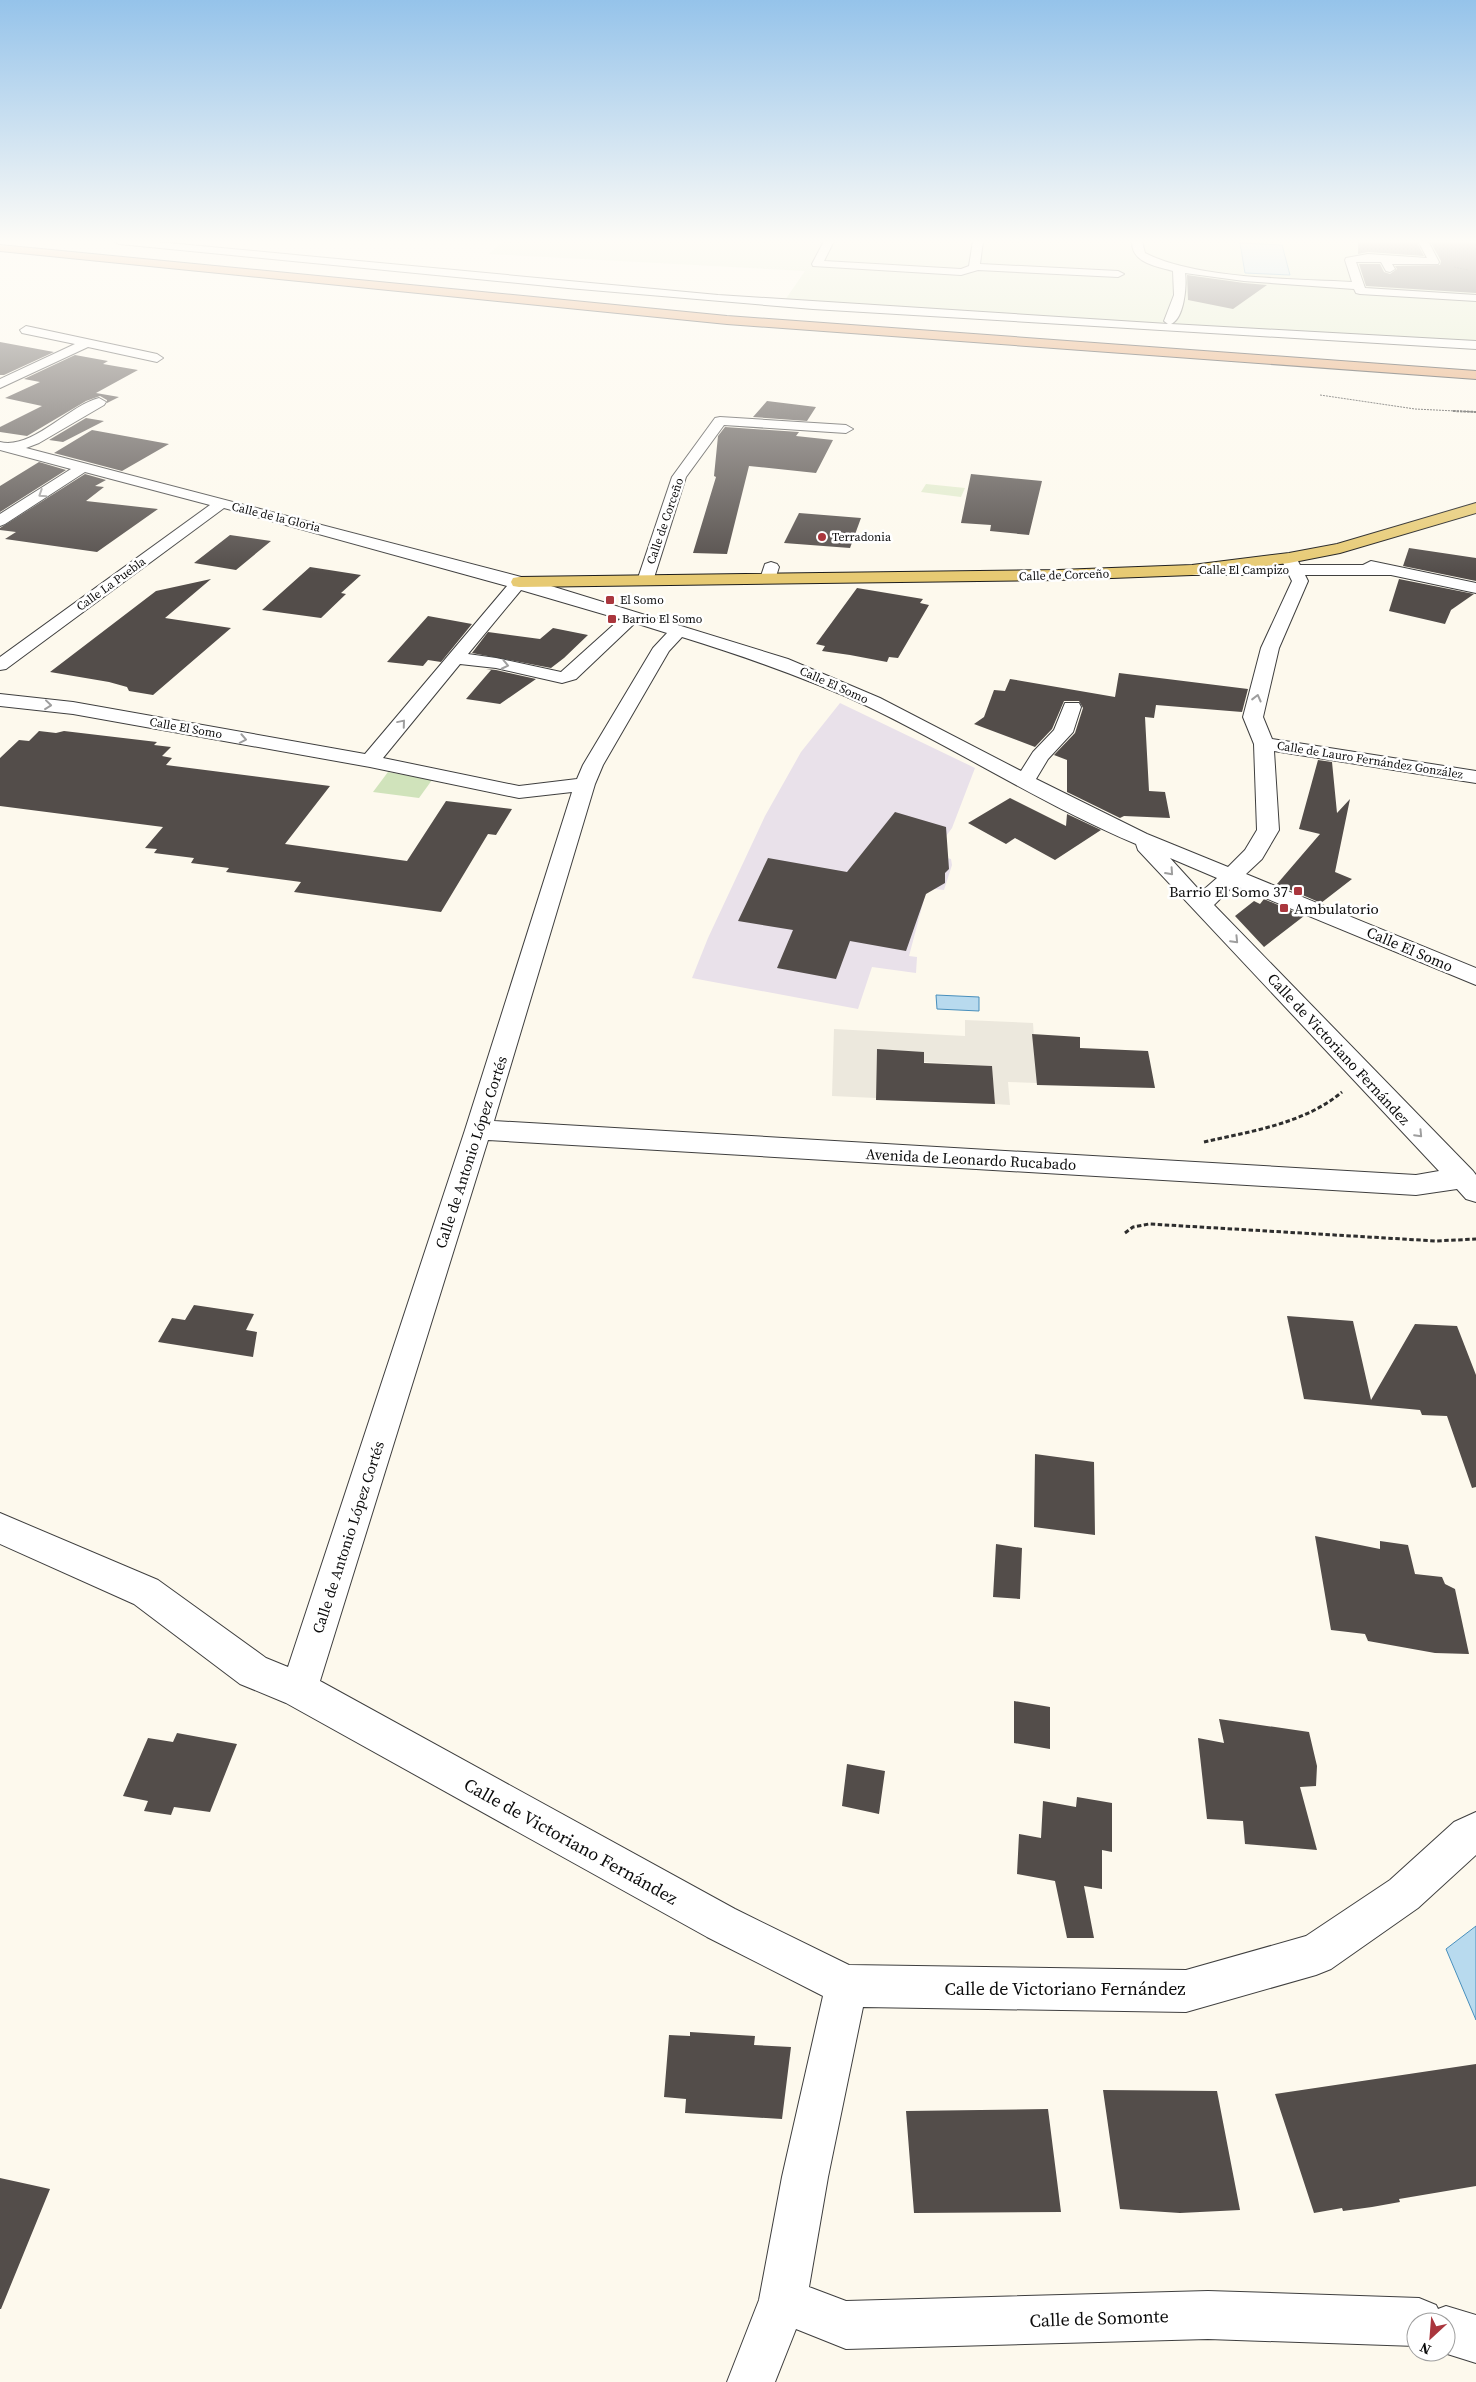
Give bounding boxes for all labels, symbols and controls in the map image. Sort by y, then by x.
street label: Calle de Corceño [643,475,687,566]
one-way arrow [38,487,47,497]
street label: Calle de la Gloria [230,498,323,536]
place label: Terradonia [832,529,892,545]
marker: Terradonia [816,531,828,543]
street label: Calle La Puebla [73,553,150,615]
street label: Calle El Campizo [1199,562,1290,578]
street label: Calle de Corceño [1019,565,1110,585]
place label: El Somo [620,592,664,608]
marker: El Somo [604,594,616,606]
place label: Barrio El Somo [622,611,703,627]
marker: Barrio El Somo [606,613,618,625]
one-way arrow [500,659,509,669]
street label: Calle El Somo [797,663,871,707]
one-way arrow [1252,694,1262,703]
one-way arrow [45,699,53,710]
street label: Calle El Somo [148,714,224,742]
one-way arrow [396,720,405,729]
one-way arrow [239,733,247,743]
street label: Calle de Lauro Fernández González [1276,737,1465,783]
one-way arrow [1165,866,1174,875]
place label: Barrio El Somo 37 [1169,881,1288,902]
marker: Barrio El Somo 37 [1292,885,1304,897]
place label: Ambulatorio [1294,898,1379,919]
marker: Ambulatorio [1278,902,1290,914]
street label: Calle El Somo [1364,921,1456,977]
one-way arrow [1229,934,1238,943]
street label: Calle de Victoriano Fernández [1263,968,1415,1130]
street label: Calle de Antonio López Cortés [430,1053,512,1251]
one-way arrow [1413,1128,1422,1137]
street label: Avenida de Leonardo Rucabado [865,1143,1077,1175]
street label: Calle de Antonio López Cortés [307,1438,389,1636]
street label: Calle de Victoriano Fernández [459,1772,683,1910]
street label: Calle de Victoriano Fernández [944,1976,1186,2001]
street label: Calle de Somonte [1029,2303,1169,2333]
north arrow [1406,2312,1456,2362]
text: N [1416,2337,1434,2360]

